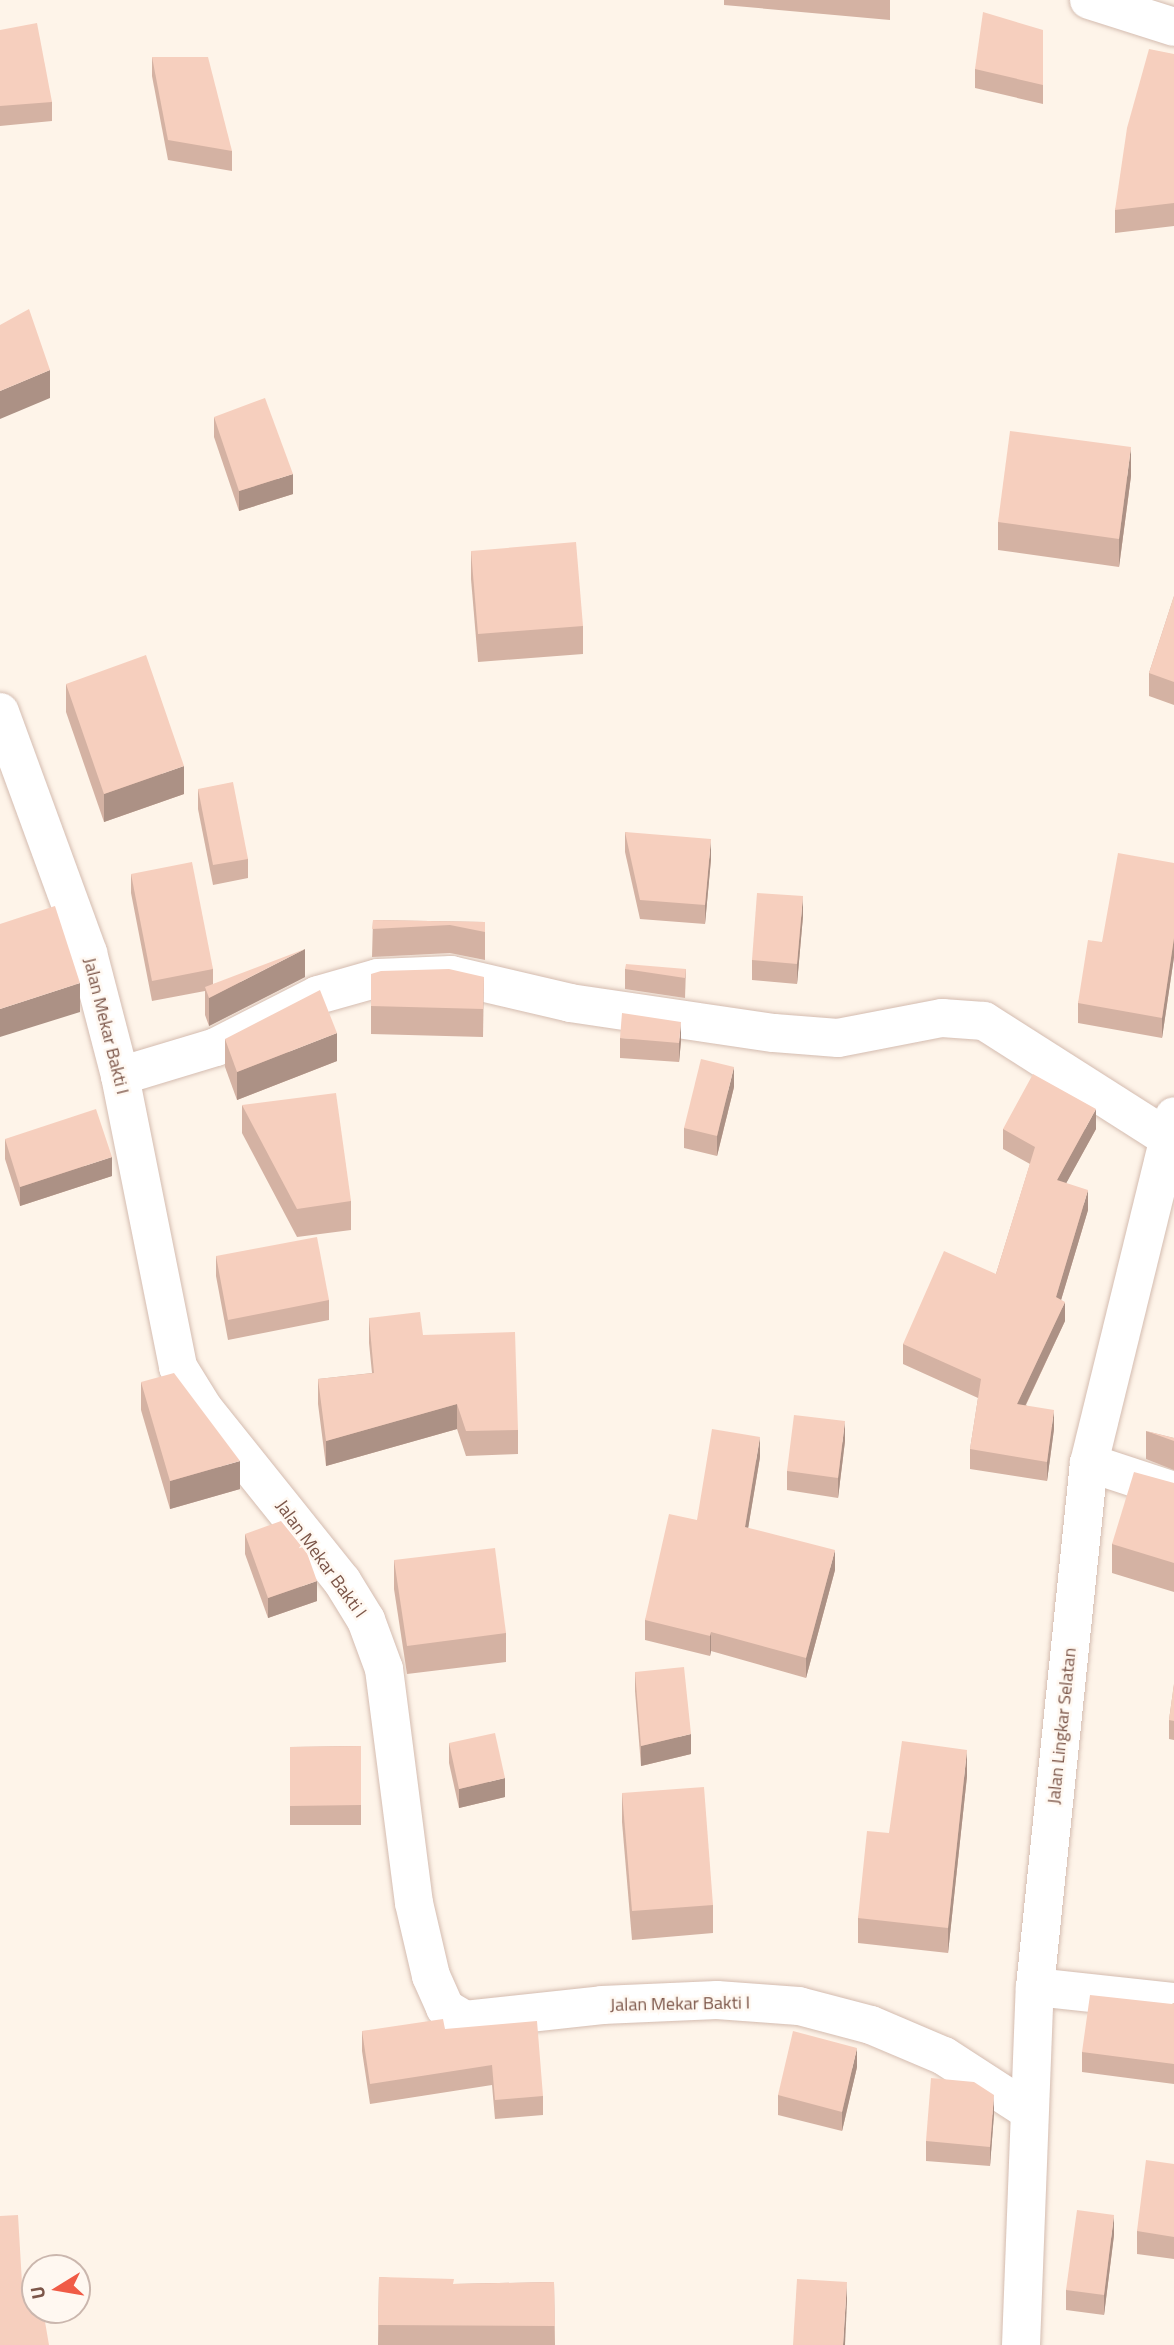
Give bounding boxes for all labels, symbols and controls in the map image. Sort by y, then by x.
street label: Jalan Mekar Bakti I [79,955,133,1097]
street label: Jalan Mekar Bakti I [271,1496,371,1622]
street label: Jalan Lingkar Selatan [1043,1647,1081,1805]
street label: Jalan Mekar Bakti I [610,1992,750,2016]
north arrow [21,2254,91,2324]
text: U [21,2284,52,2302]

